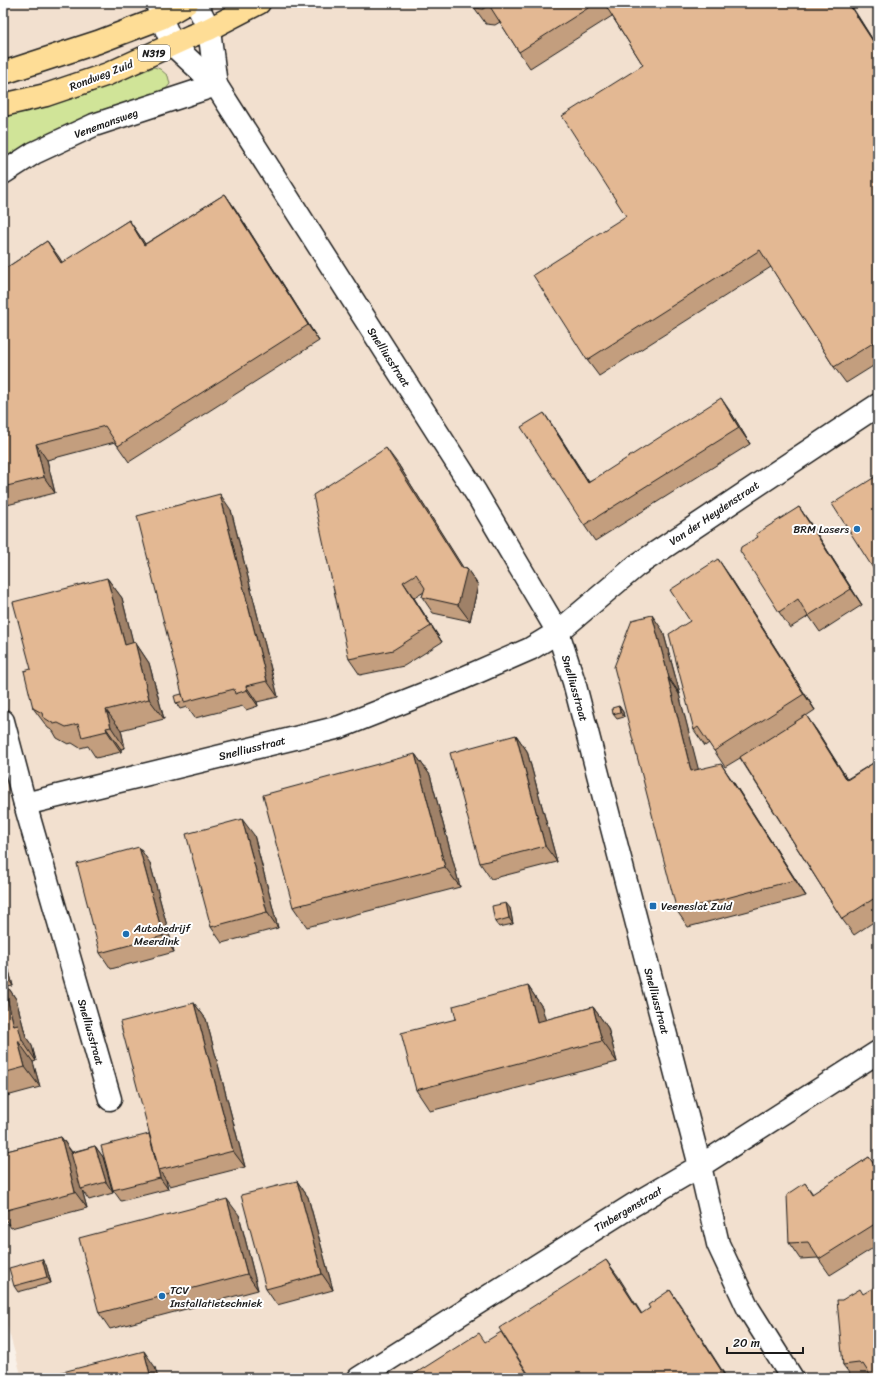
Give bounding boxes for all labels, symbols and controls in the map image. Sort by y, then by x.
road number: N319 [138,45,170,61]
street label: Rondweg Zuid [67,54,137,96]
street label: Venemansweg [72,103,141,144]
street label: Snelliusstraat [362,323,415,391]
street label: Van der Heydenstraat [665,476,763,551]
place label: BRM Lasers [793,520,849,539]
marker: BRM Lasers [852,524,862,534]
street label: Snelliusstraat [556,653,593,724]
street label: Snelliusstraat [217,731,288,766]
place label: Veeneslat Zuid [661,897,733,916]
marker: Veeneslat Zuid [648,901,658,911]
place label: Autobedrijf Meerdink [133,919,192,951]
marker: Autobedrijf Meerdink [121,929,131,939]
street label: Snelliusstraat [638,966,675,1037]
street label: Snelliusstraat [72,997,109,1068]
street label: Tinbergenstraat [590,1181,667,1237]
place label: TCV Installatietechniek [169,1281,263,1313]
marker: TCV Installatietechniek [157,1291,167,1301]
scale bar [727,1329,803,1355]
text: 20 m [733,1332,760,1354]

